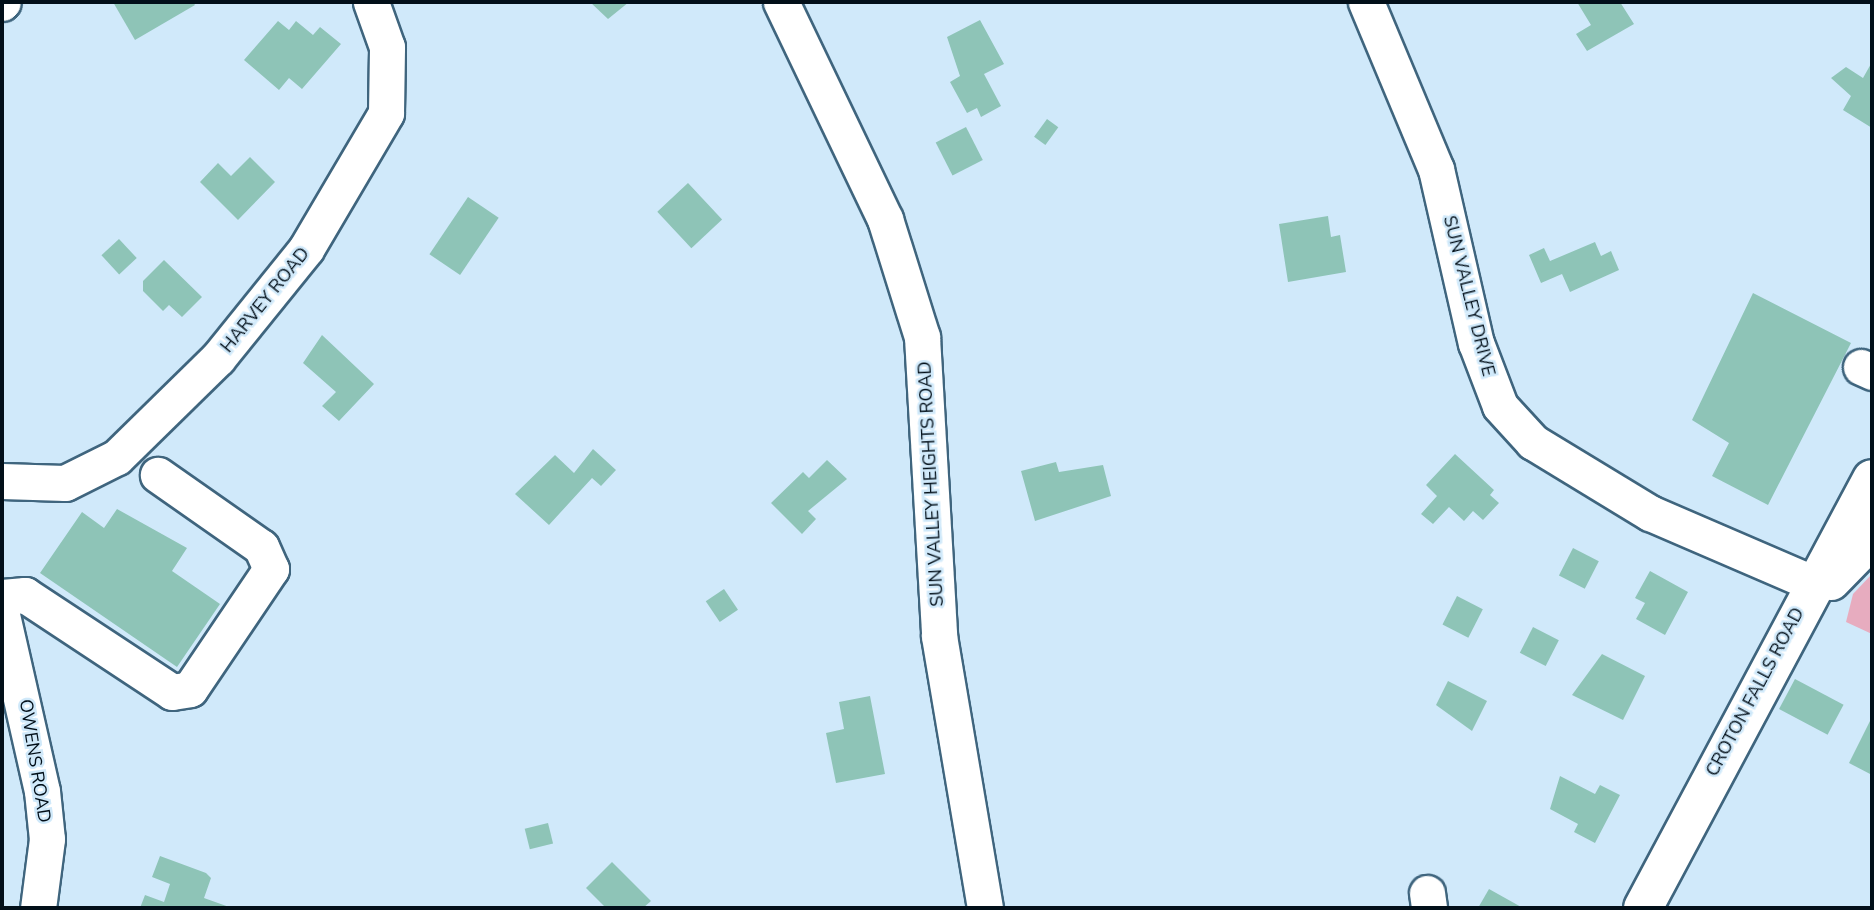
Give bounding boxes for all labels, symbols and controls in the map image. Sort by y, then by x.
street label: SUN VALLEY DRIVE [1439,213,1499,379]
street label: HARVEY ROAD [216,243,314,357]
street label: SUN VALLEY HEIGHTS ROAD [914,361,948,607]
street label: CROTON FALLS ROAD [1701,604,1809,780]
street label: OWENS ROAD [15,698,55,824]

